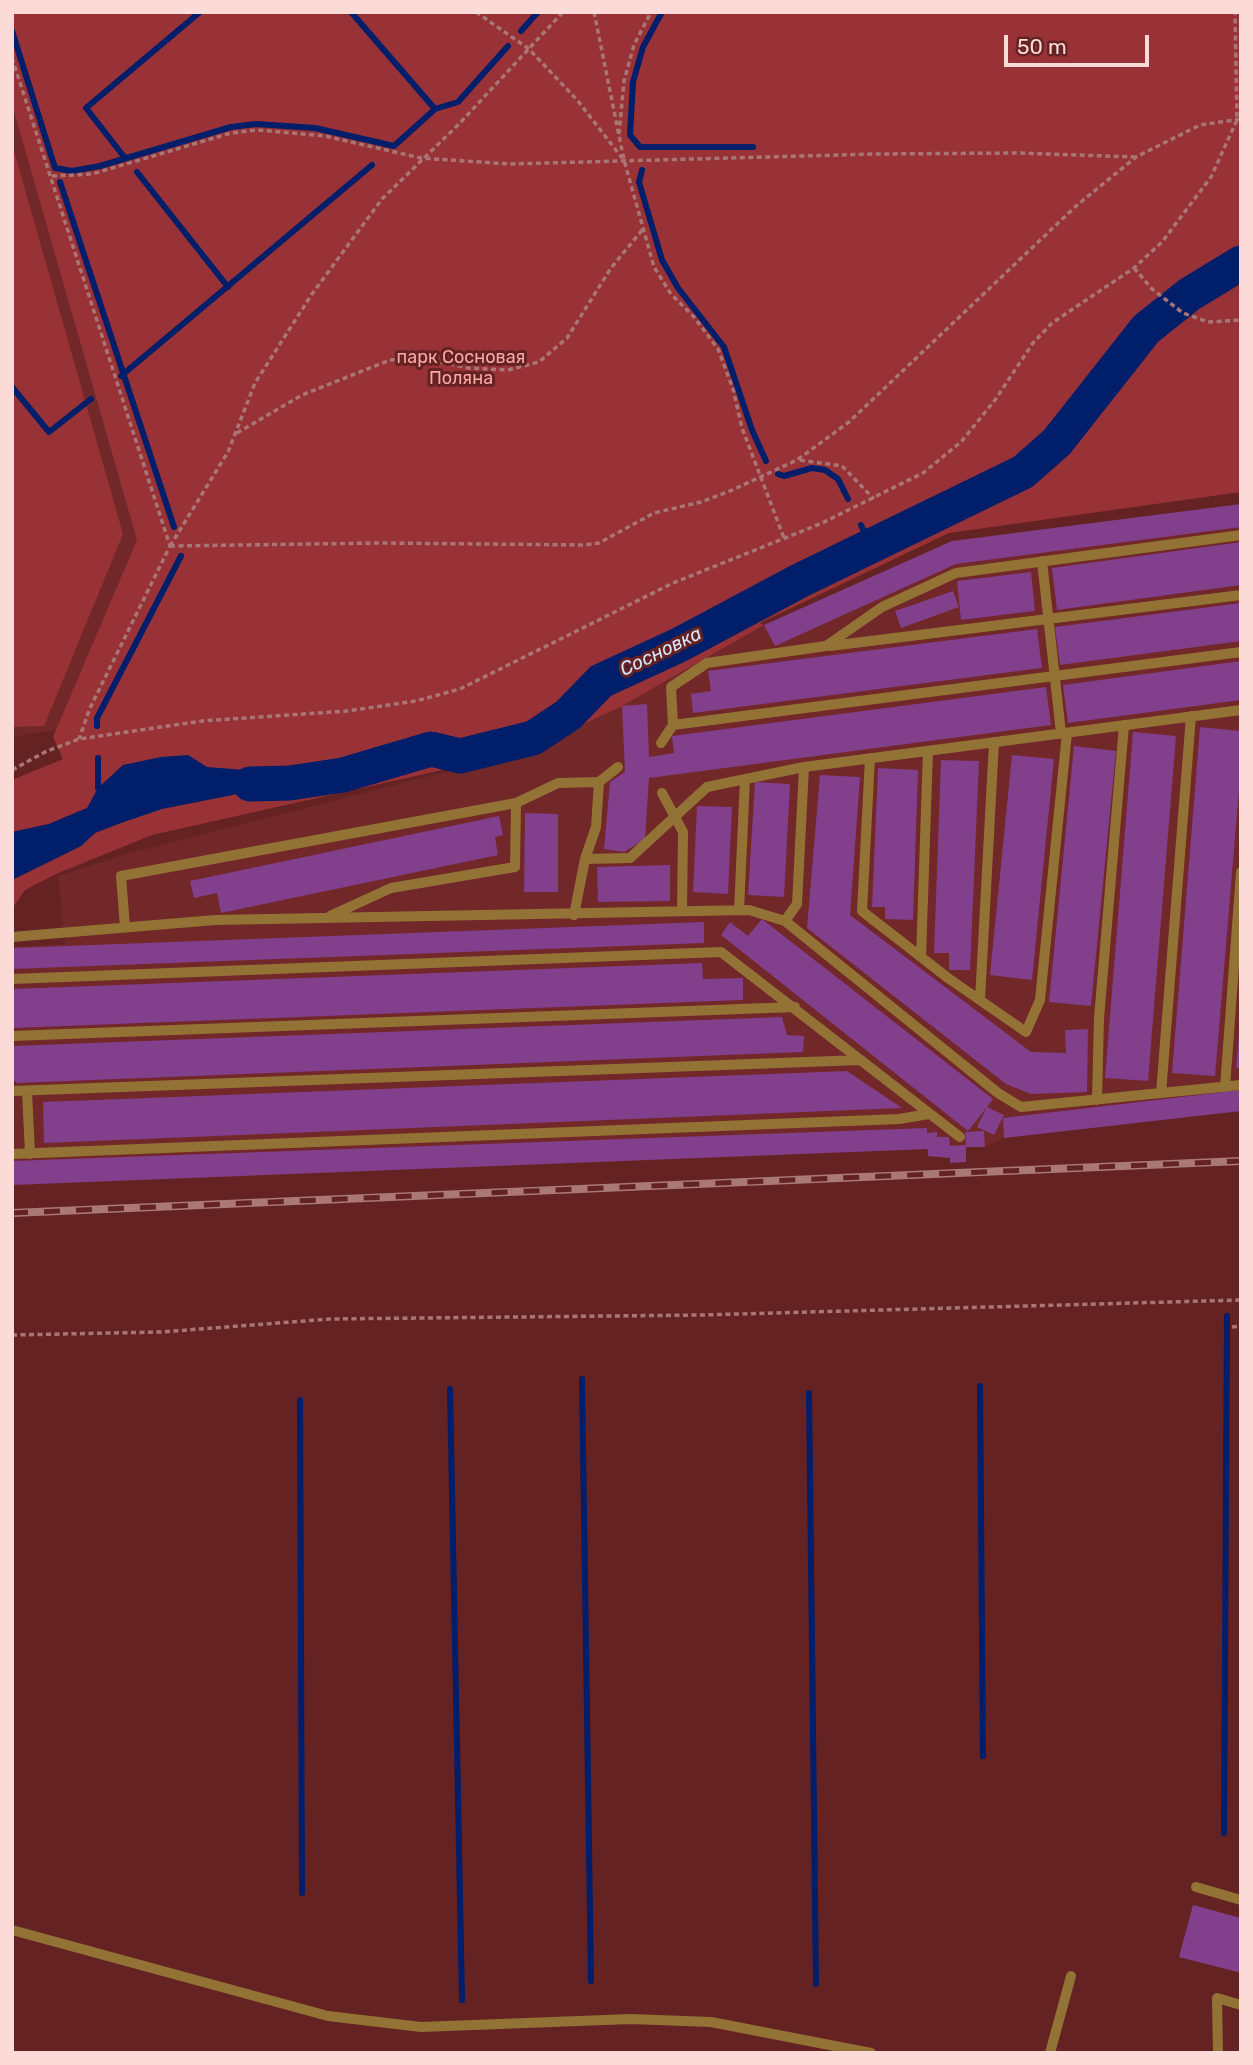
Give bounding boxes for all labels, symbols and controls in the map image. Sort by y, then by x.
scale bar [1008,21,1153,65]
text: 50 m [1017,34,1067,59]
park label: парк Сосновая Поляна [397,347,525,390]
water label: Сосновка [616,622,706,682]

